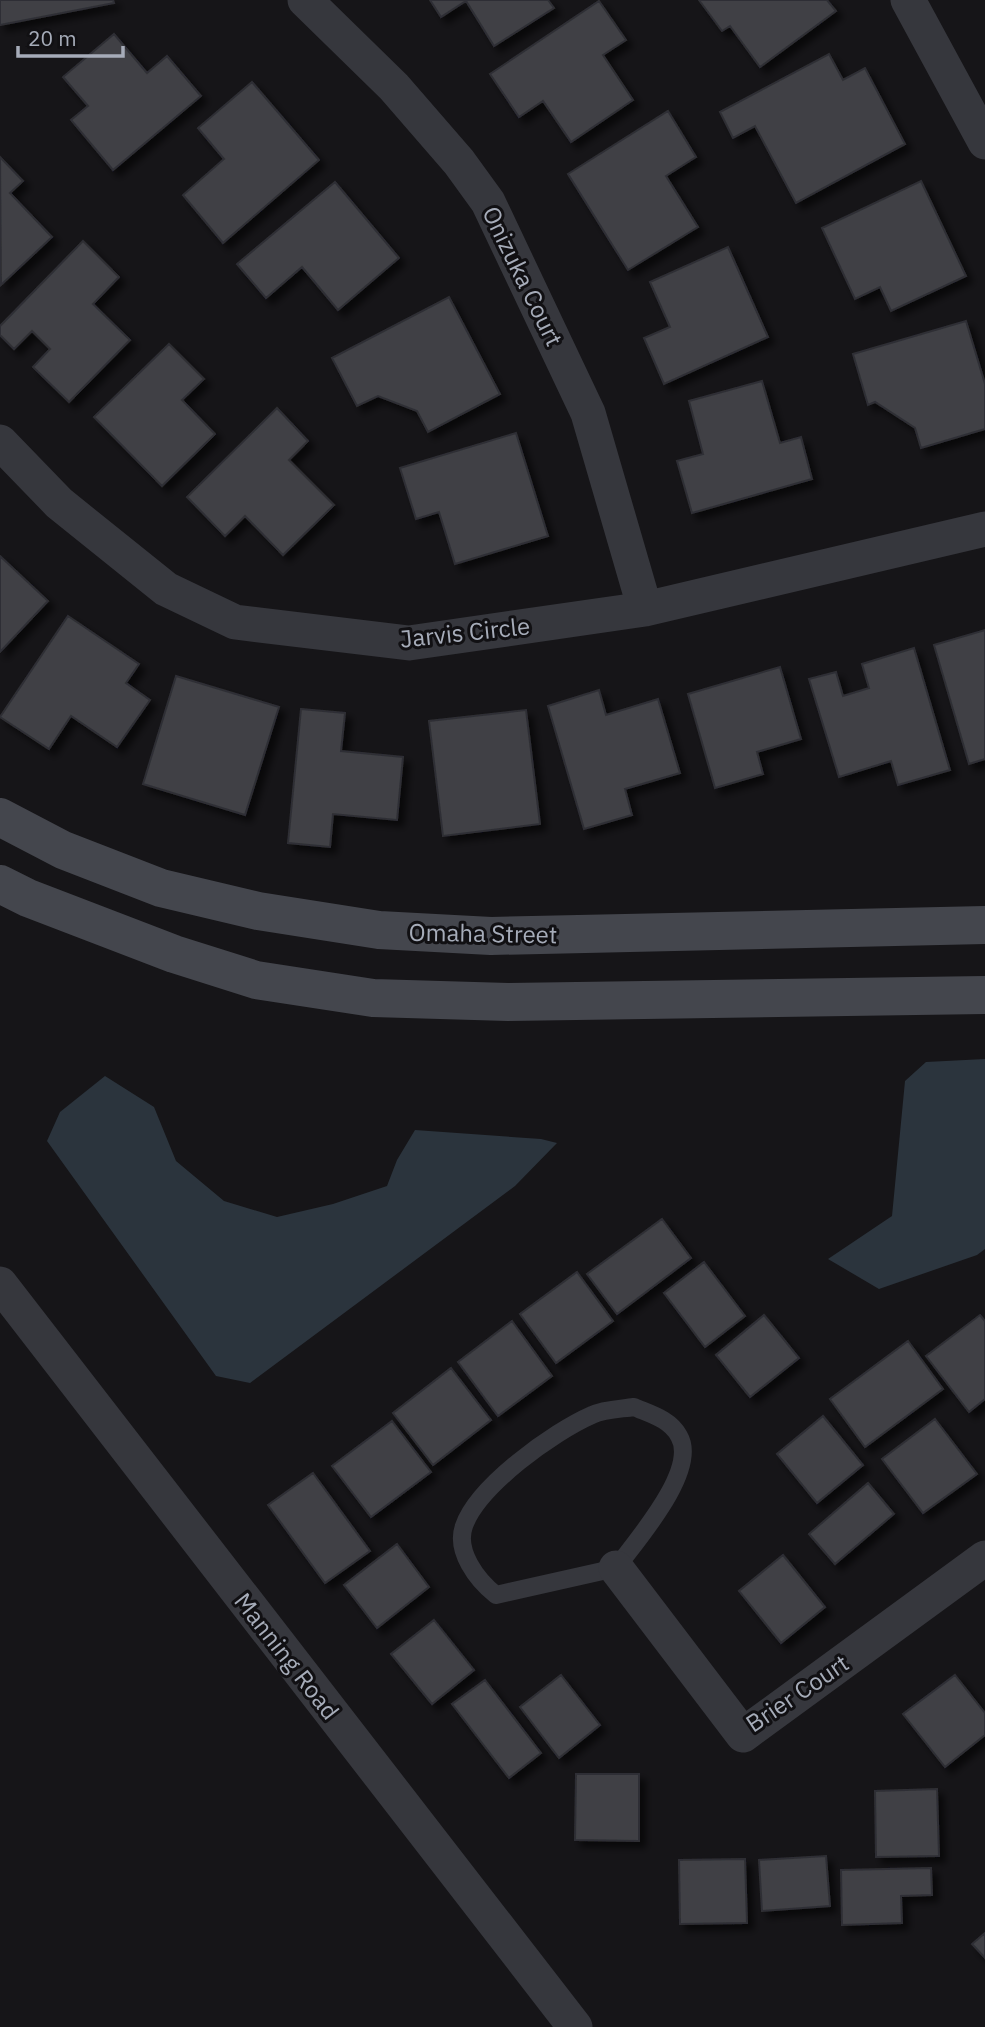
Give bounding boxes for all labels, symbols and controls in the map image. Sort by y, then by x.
scale bar [18,14,122,58]
text: 20 m [28,24,77,52]
street label: Onizuka Court [475,201,571,351]
street label: Jarvis Circle [398,609,532,655]
street label: Omaha Street [408,916,558,950]
street label: Manning Road [227,1586,347,1726]
street label: Brier Court [739,1647,855,1739]

